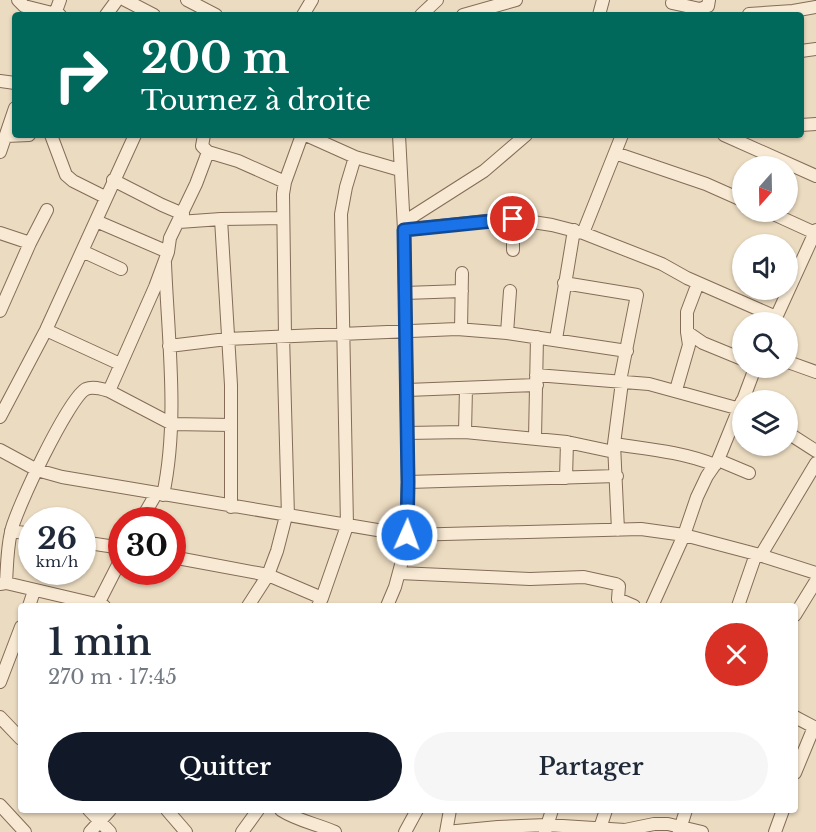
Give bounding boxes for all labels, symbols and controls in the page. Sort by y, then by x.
text: 200 m [141,32,289,84]
icon: right [42,36,120,114]
text: Tournez à droite [141,84,371,117]
north arrow [732,156,798,222]
map controls [732,156,798,456]
pin [487,193,538,244]
icon: arrive [496,202,529,235]
button: sound [732,234,798,300]
button: search [732,312,798,378]
button: layers [732,390,798,456]
position arrow [375,503,439,567]
speed limit sign: 30 [108,507,186,585]
text: 26 [37,520,77,557]
text: km/h [36,552,78,571]
text: 1 min [48,620,152,665]
button: close [705,623,768,686]
text: 270 m · 17:45 [48,665,177,689]
button: Quitter [48,732,402,801]
button: Partager [414,732,768,801]

